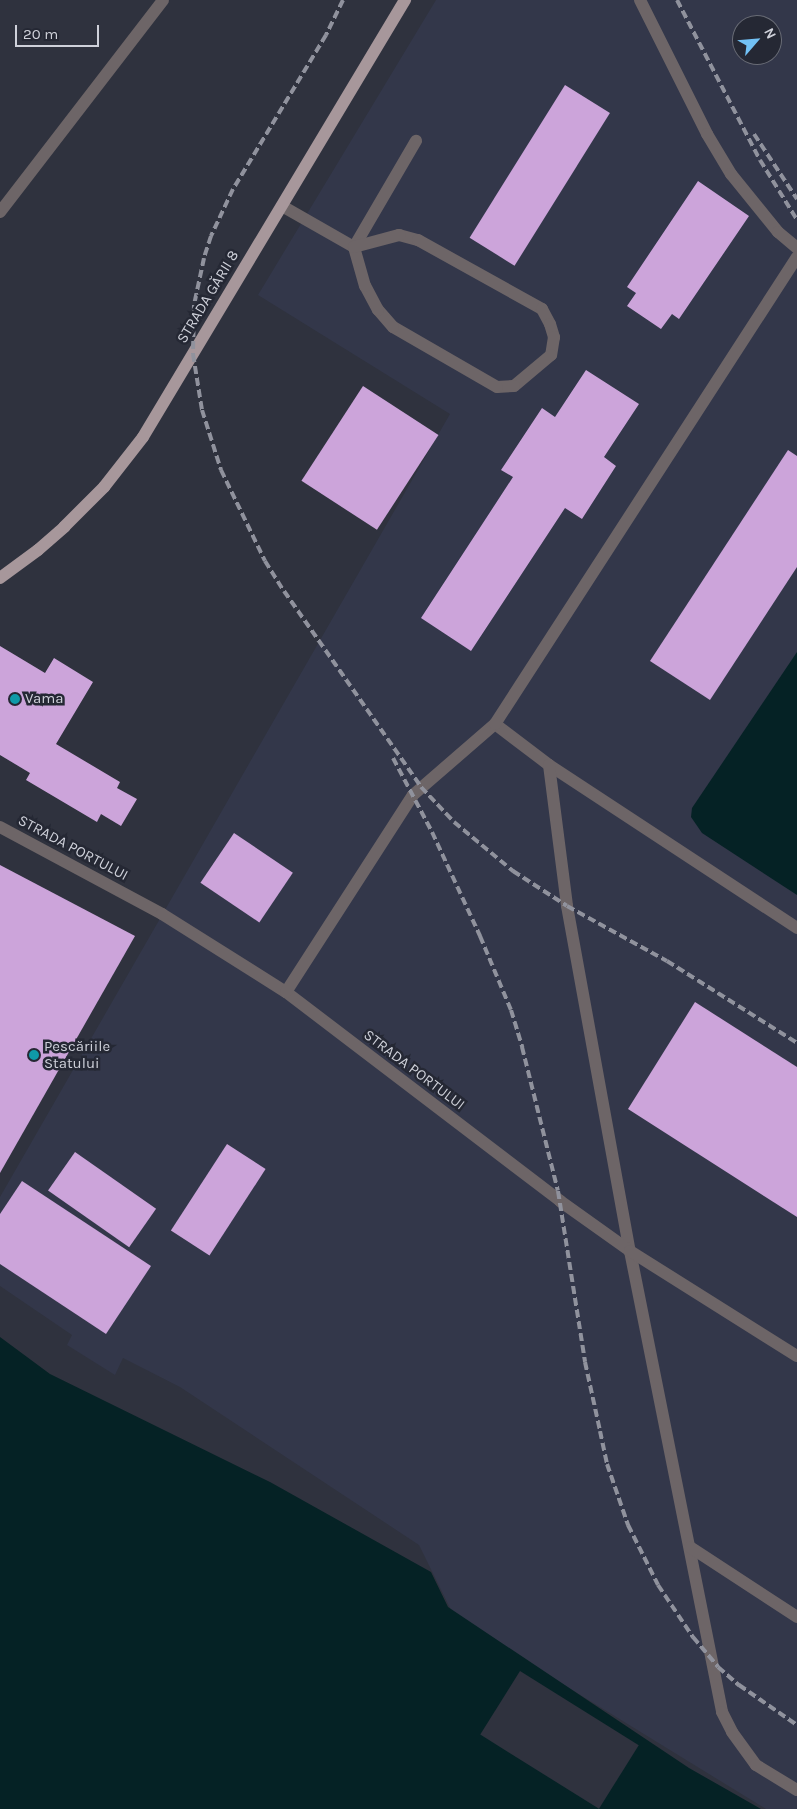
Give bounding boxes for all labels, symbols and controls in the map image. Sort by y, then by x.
scale bar [18,15,101,47]
north arrow [732,15,782,65]
text: 20 m [23,25,58,43]
text: N [760,25,780,42]
street label: STRADA GĂRII 8 [173,247,243,347]
place label: Vama [25,690,64,708]
marker: Vama [9,693,21,705]
street label: STRADA PORTULUI [15,811,131,885]
street label: STRADA PORTULUI [360,1026,468,1114]
place label: Pescăriile Statului [44,1037,110,1072]
marker: Pescăriile Statului [28,1049,40,1061]

